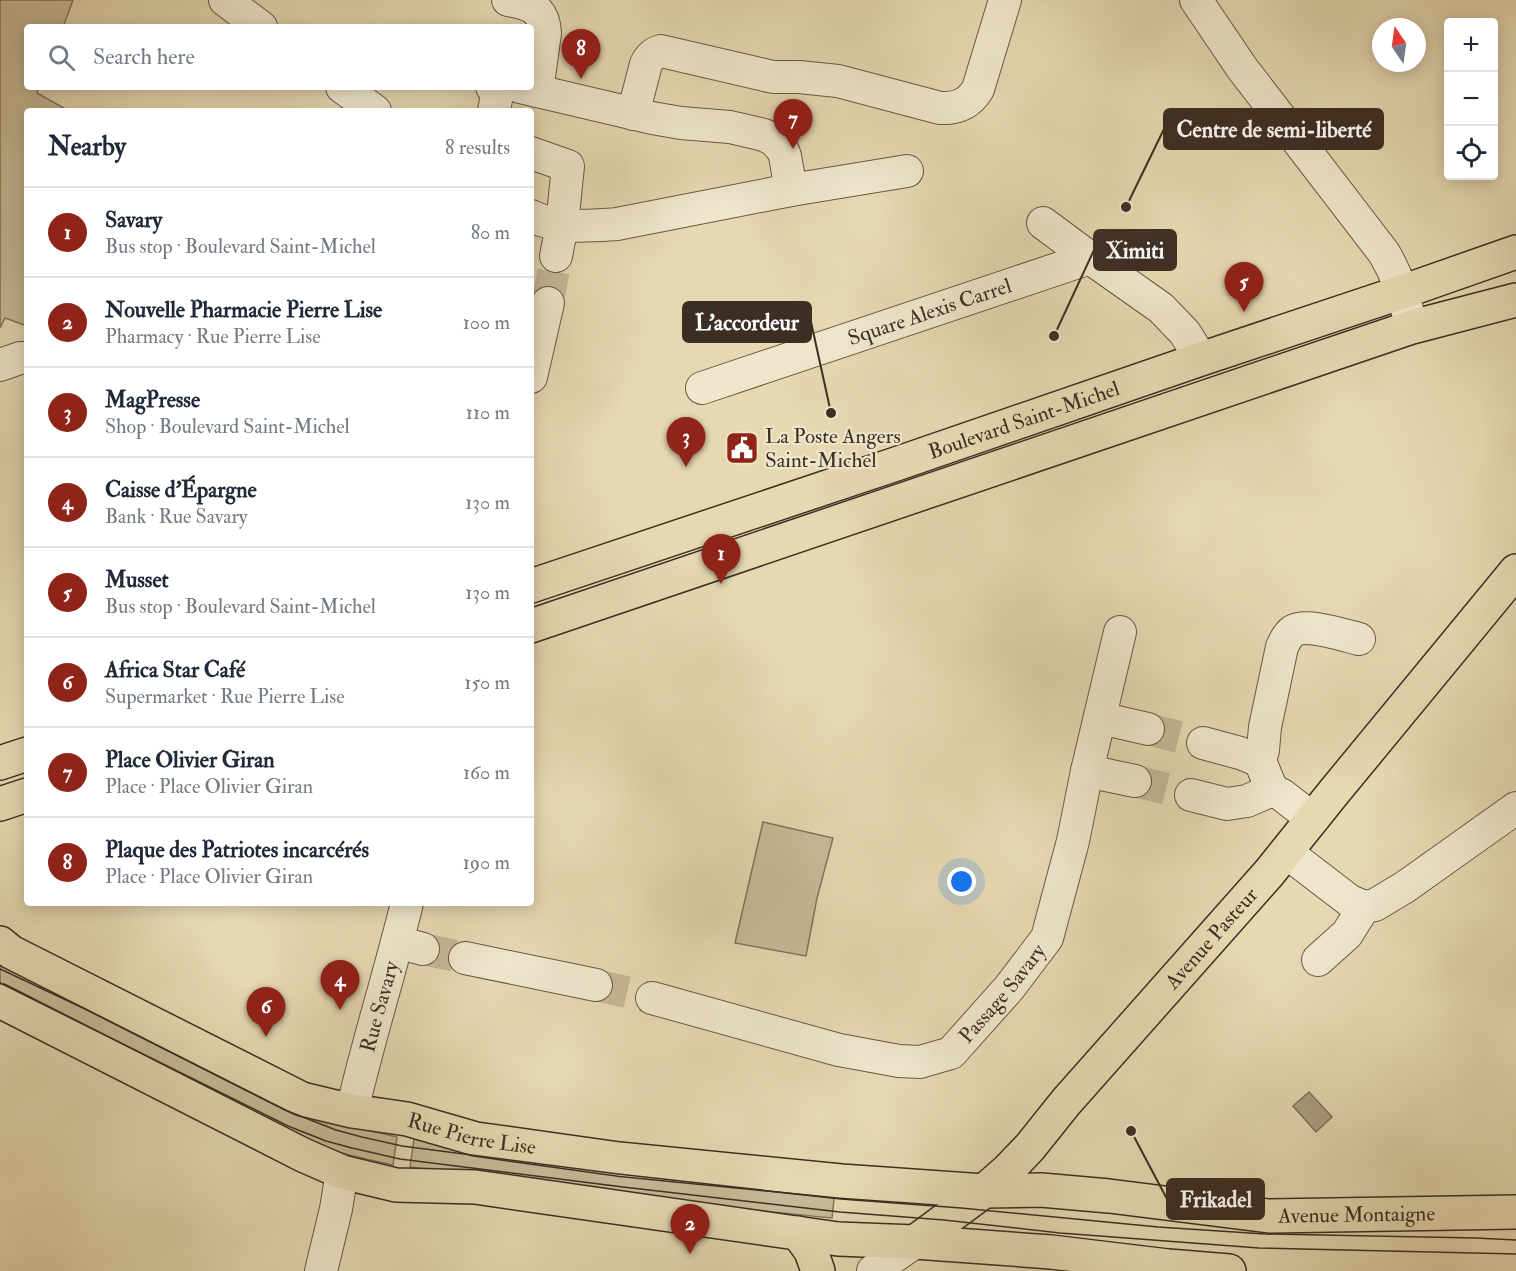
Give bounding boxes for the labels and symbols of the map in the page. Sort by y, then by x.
north arrow [1372,18,1426,72]
pin: 8 [562,29,600,79]
pin: 7 [774,100,812,149]
callout: Centre de semi-liberté [1164,109,1383,149]
text: Centre de semi-liberté [1176,116,1372,144]
callout: Ximiti [1094,230,1176,270]
text: Ximiti [1106,237,1164,265]
pin: 5 [1224,262,1264,312]
street label: Square Alexis Carrel [844,272,1015,352]
callout: L'accordeur [683,302,811,342]
text: L'accordeur [695,309,800,337]
street label: Boulevard Saint-Michel [924,374,1124,465]
pin: 3 [666,418,706,467]
place label: La Poste Angers Saint-Michel [765,423,901,474]
public building icon: La Poste Angers Saint-Michel [724,430,760,466]
pin: 1 [702,534,740,584]
your location [947,867,976,896]
street label: Avenue Pasteur [1158,882,1264,996]
street label: Passage Savary [953,938,1052,1049]
street label: Rue Savary [354,957,405,1055]
pin: 4 [320,960,360,1010]
pin: 6 [246,988,286,1037]
street label: Rue Pierre Lise [404,1106,538,1161]
callout: Frikadel [1167,1179,1264,1219]
text: Frikadel [1180,1186,1253,1214]
street label: Avenue Montaigne [1277,1200,1436,1229]
pin: 2 [670,1204,710,1254]

